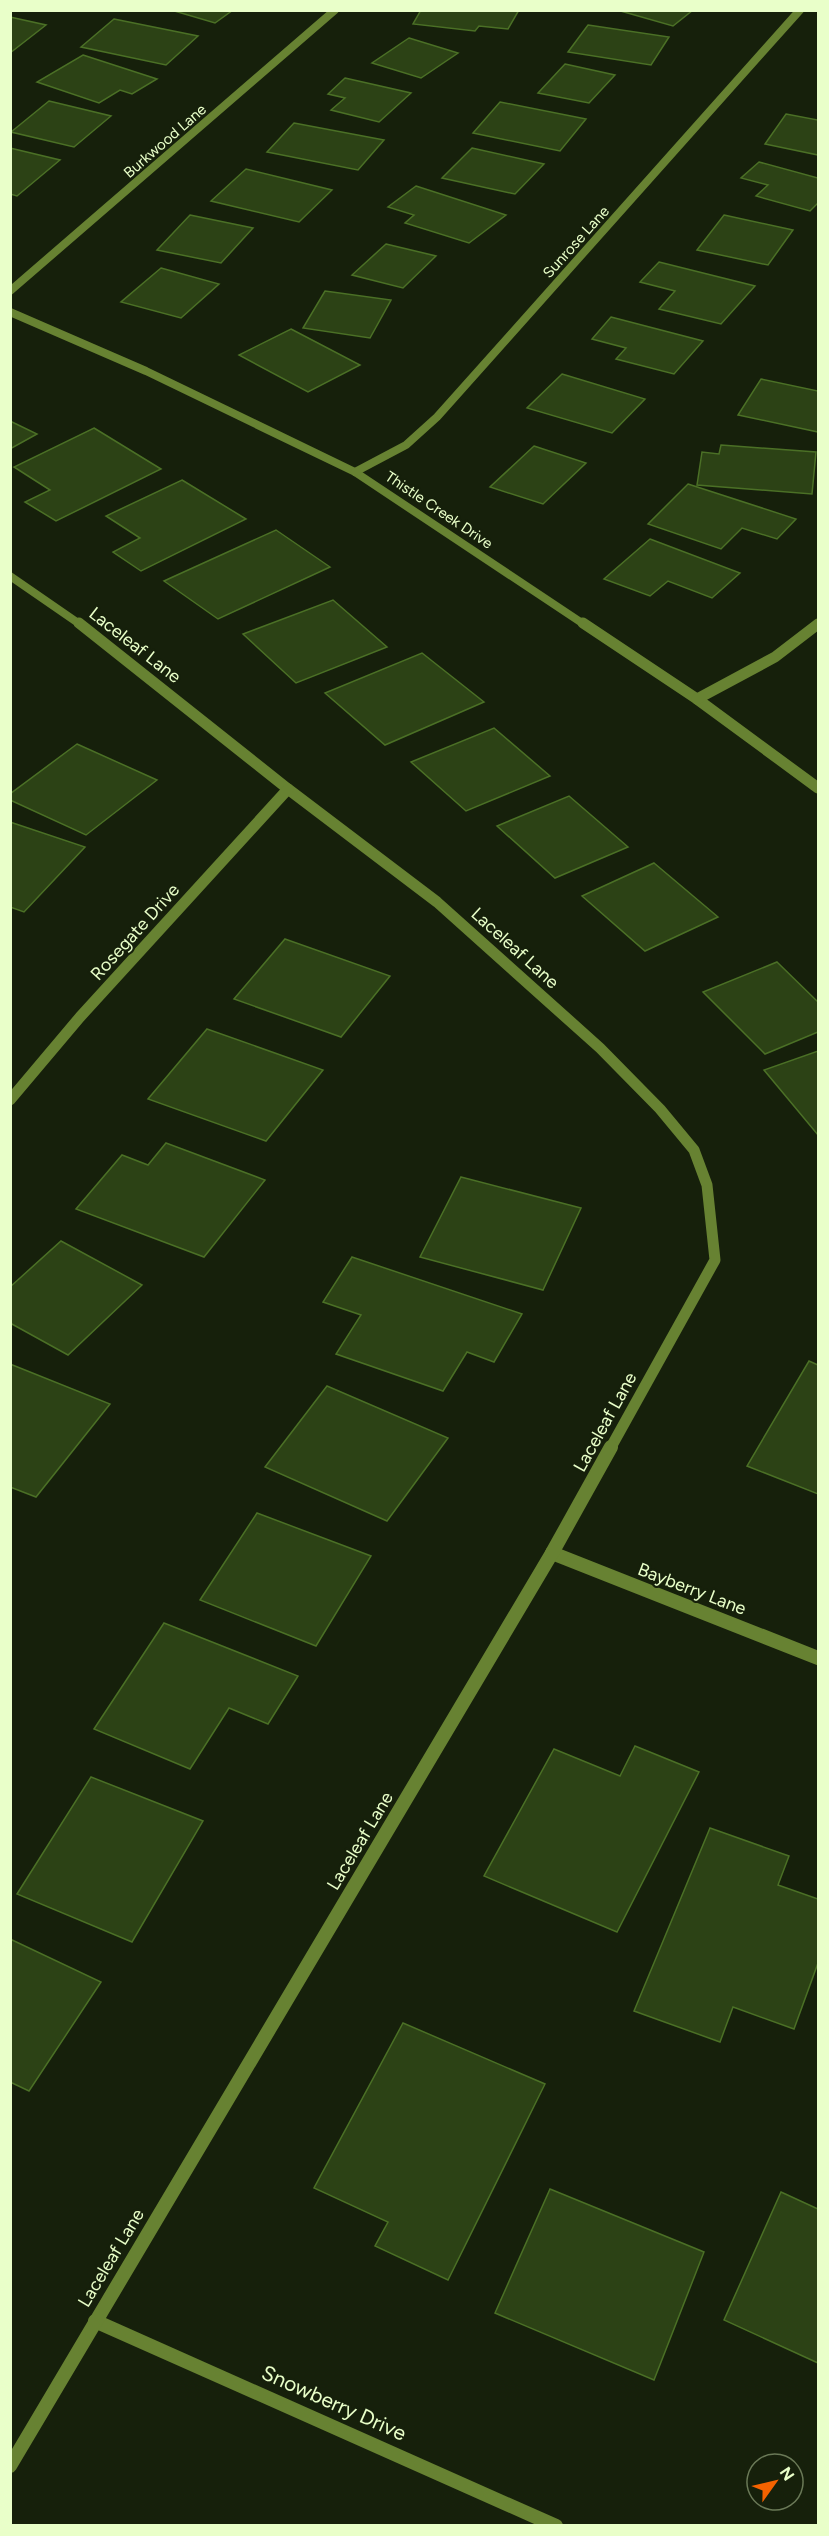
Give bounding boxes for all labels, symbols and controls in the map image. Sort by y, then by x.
street label: Burkwood Lane [120,100,210,182]
street label: Sunrose Lane [539,202,613,282]
street label: Thistle Creek Drive [382,467,496,553]
street label: Laceleaf Lane [85,602,185,688]
street label: Rosegate Drive [86,879,184,985]
street label: Laceleaf Lane [467,903,564,993]
street label: Laceleaf Lane [569,1368,642,1476]
street label: Bayberry Lane [635,1558,749,1620]
street label: Laceleaf Lane [322,1788,398,1894]
street label: Laceleaf Lane [73,2205,149,2311]
street label: Snowberry Drive [258,2359,410,2446]
north arrow [745,2452,805,2512]
text: N [776,2463,798,2484]

